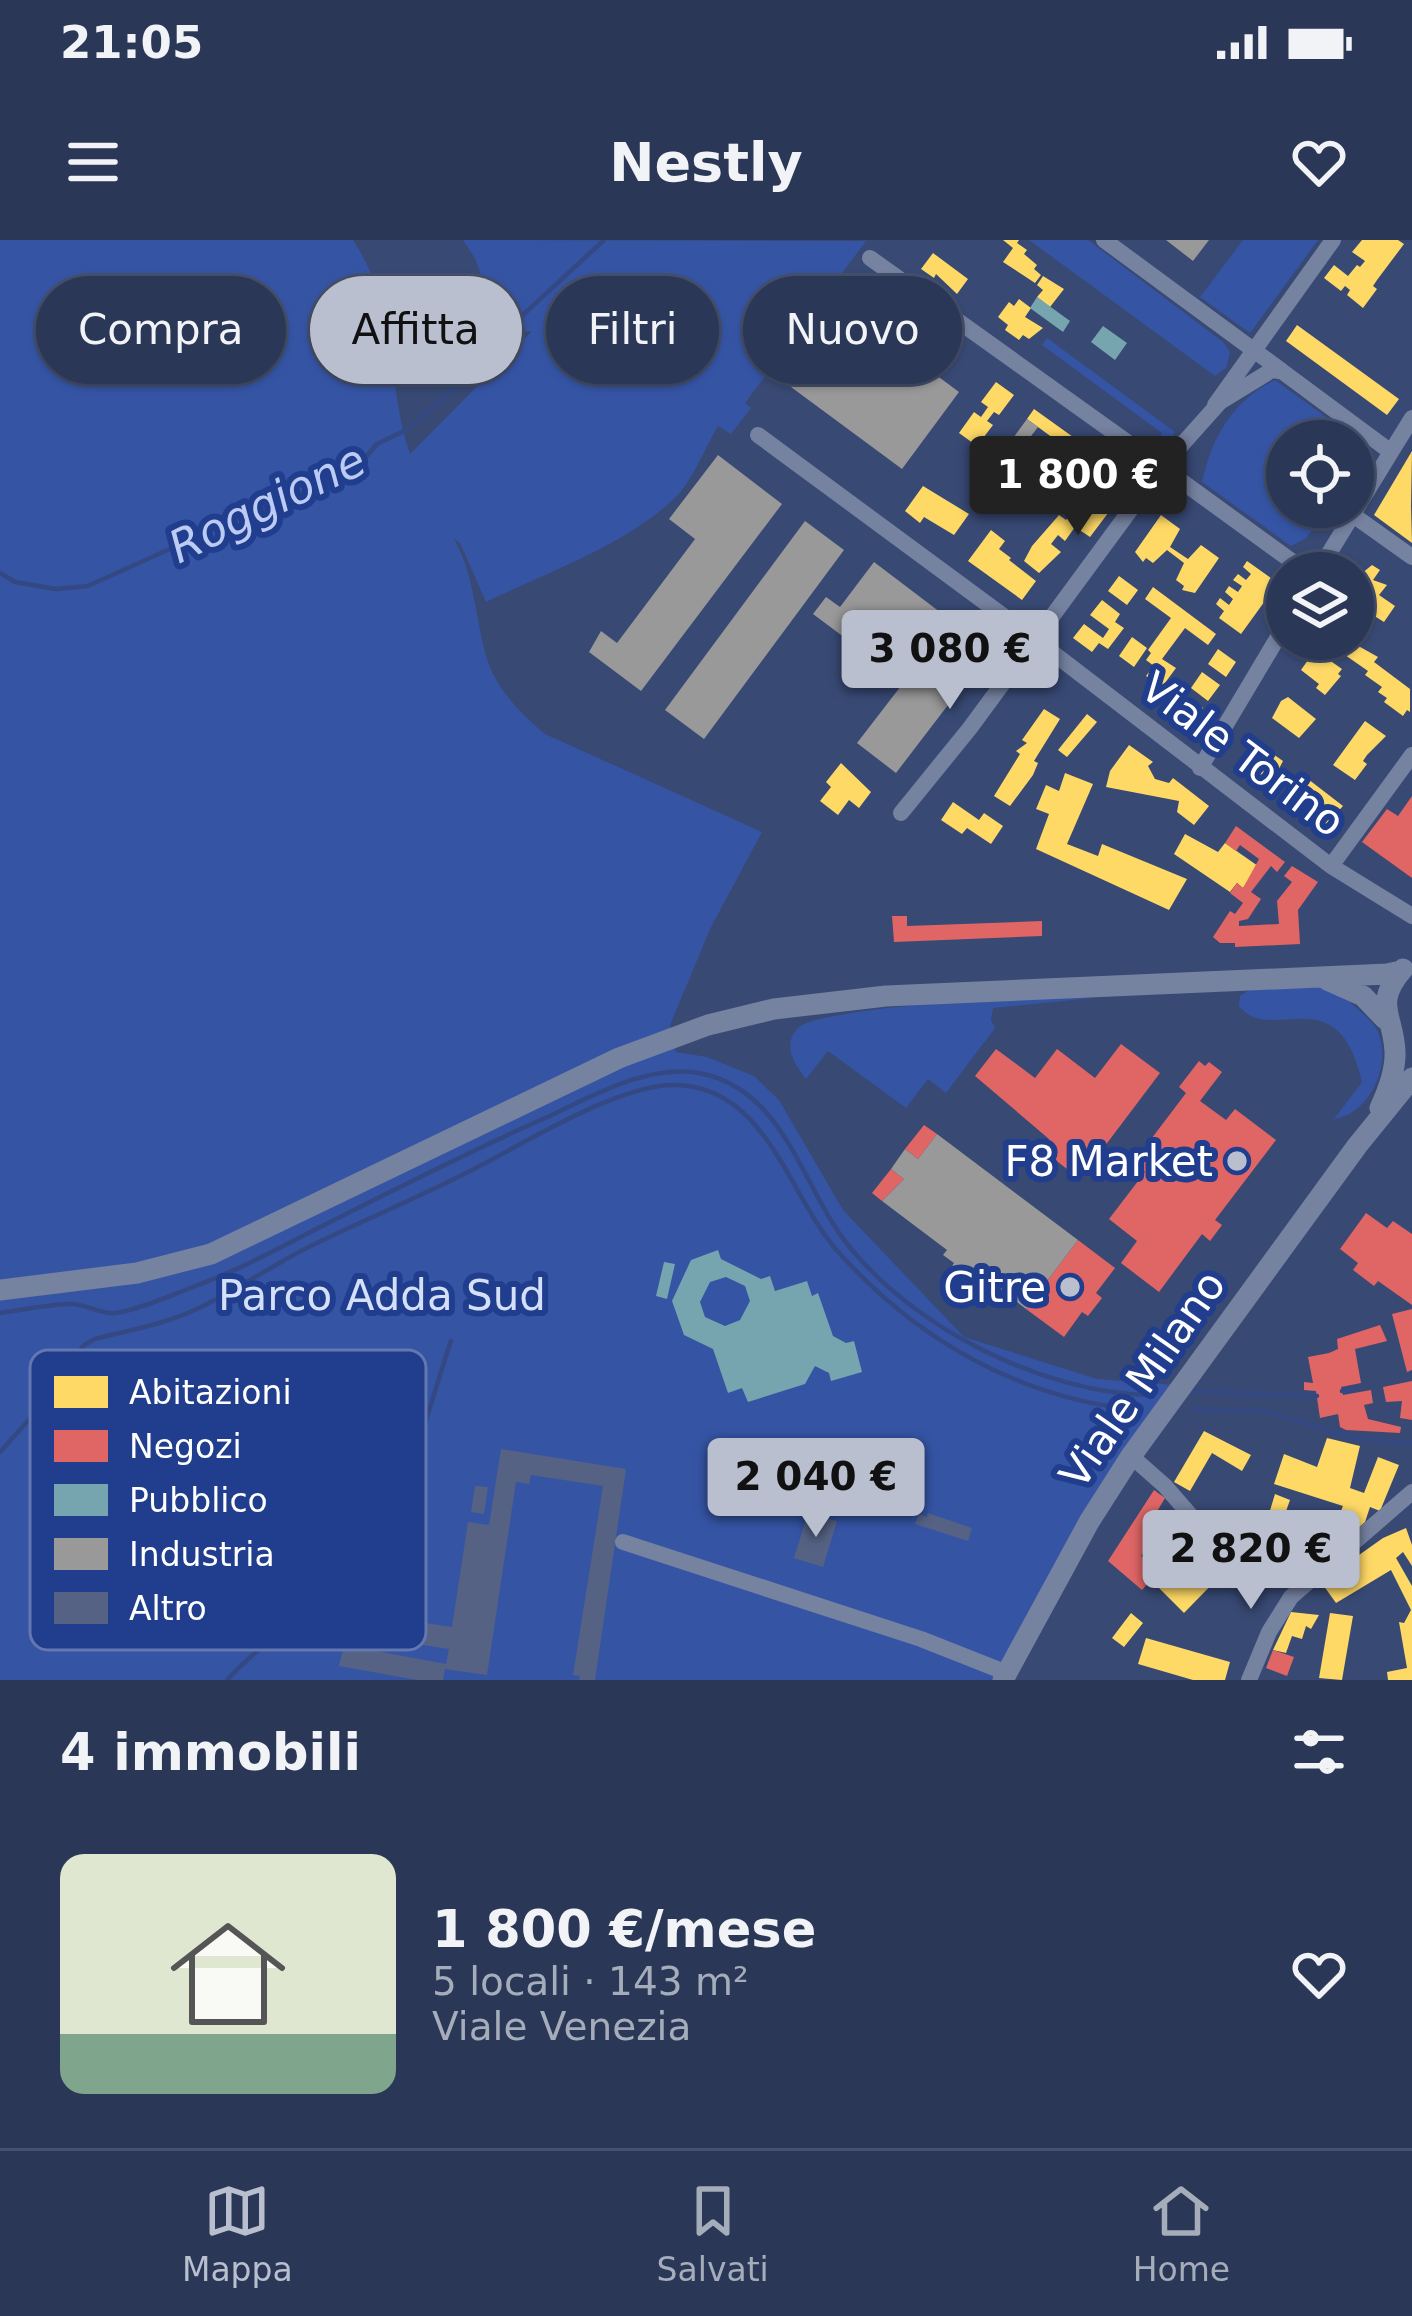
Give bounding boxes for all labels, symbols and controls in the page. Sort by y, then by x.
text: 21:05 [60,16,203,69]
icon: menu [60,129,126,195]
icon: heart [1286,129,1352,195]
text: Nestly [609,131,803,194]
chip: Compra [36,276,286,384]
chip: Affitta [310,276,522,384]
chip: Filtri [546,276,719,384]
chip: Nuovo [743,276,962,384]
map controls [1266,420,1374,660]
button: locate [1266,420,1374,528]
water label: Roggione [160,433,374,574]
pin: 1 800 € [967,436,1189,538]
text: 1 800 € [997,452,1159,497]
button: layers [1266,552,1374,660]
pin: 3 080 € [839,610,1061,712]
text: 3 080 € [869,626,1031,671]
street label: Viale Torino [1132,662,1354,847]
place label: F8 Market [1004,1137,1213,1186]
marker: F8 Market [1224,1148,1250,1174]
street label: Viale Milano [1050,1261,1235,1497]
place label: Gitre [943,1263,1046,1312]
park label: Parco Adda Sud [218,1271,546,1320]
marker: Gitre [1057,1274,1083,1300]
legend [30,1350,426,1650]
text: Abitazioni [129,1373,292,1412]
text: Negozi [129,1427,242,1466]
pin: 2 040 € [705,1438,927,1540]
text: 2 040 € [735,1454,897,1499]
text: Pubblico [129,1481,268,1520]
pin: 2 820 € [1140,1510,1362,1612]
text: 2 820 € [1170,1526,1332,1571]
text: Industria [129,1535,275,1574]
text: Altro [129,1589,207,1628]
icon: filters [1286,1719,1352,1785]
text: 4 immobili [60,1723,361,1782]
text: 1 800 €/mese [432,1900,816,1959]
icon: home [156,1902,300,2046]
icon: heart [1286,1941,1352,2007]
text: 5 locali · 143 m² [432,1959,749,2004]
text: Viale Venezia [432,2004,691,2049]
tab: Mappa [182,2178,293,2289]
tab: Salvati [657,2178,769,2289]
tab: Home [1133,2178,1230,2289]

